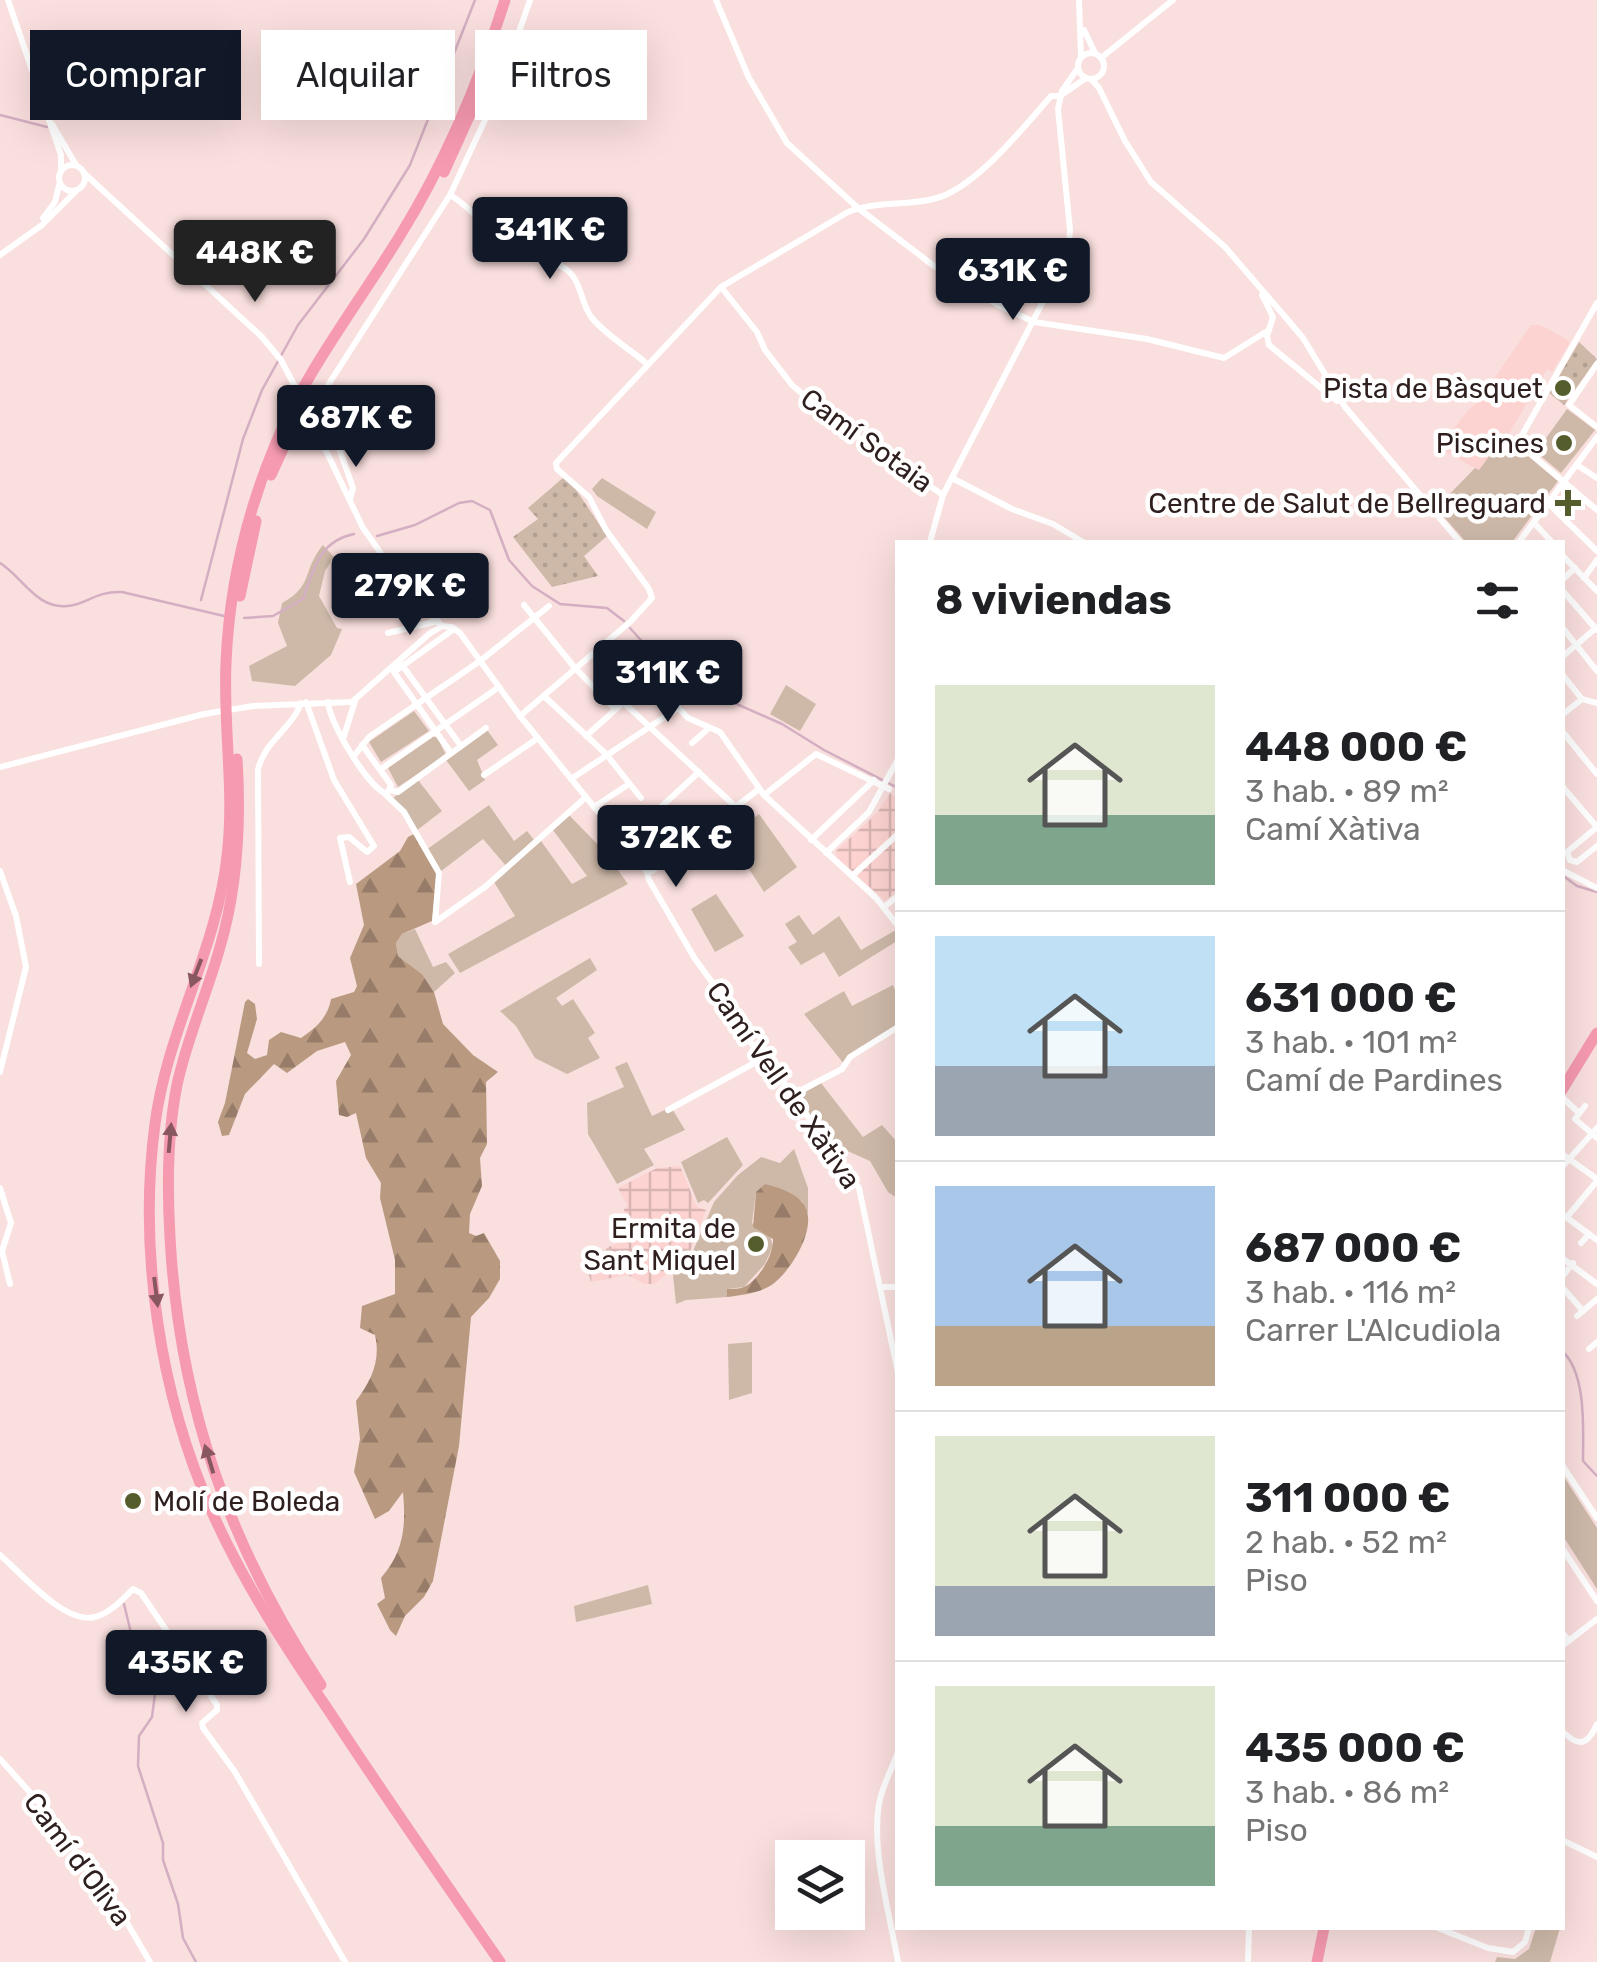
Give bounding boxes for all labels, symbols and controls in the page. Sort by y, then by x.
chip: Comprar [30,30,241,120]
chip: Alquilar [261,30,455,120]
chip: Filtros [475,30,647,120]
pin: 341K € [469,197,631,282]
text: 341K € [494,210,606,248]
pin: 448K € [174,220,336,305]
text: 448K € [196,233,314,271]
pin: 631K € [932,238,1094,323]
text: 631K € [958,251,1068,289]
place label: Pista de Bàsquet [1323,372,1543,405]
marker: Pista de Bàsquet [1552,377,1574,399]
street label: Camí Sotaia [794,382,939,499]
pin: 687K € [275,385,437,470]
text: 687K € [299,398,413,436]
place label: Piscines [1436,427,1544,460]
marker: Piscines [1553,432,1575,454]
place label: Centre de Salut de Bellreguard [1148,487,1546,520]
marker: Centre de Salut de Bellreguard [1555,490,1581,516]
pin: 279K € [329,553,491,638]
text: 279K € [354,566,466,604]
icon: filters [1470,573,1525,628]
text: 8 viviendas [935,575,1172,625]
pin: 311K € [587,640,749,725]
text: 311K € [615,653,721,691]
text: 448 000 € [1245,722,1467,772]
icon: home [1015,725,1135,845]
text: 3 hab. · 89 m² [1245,772,1449,810]
pin: 372K € [595,805,757,890]
text: Camí Xàtiva [1245,810,1421,848]
text: 372K € [619,818,733,856]
one-way arrow [188,958,203,988]
text: 631 000 € [1245,973,1457,1023]
street label: Camí Vell de Xàtiva [700,975,867,1195]
icon: home [1015,976,1135,1096]
text: 3 hab. · 101 m² [1245,1023,1457,1061]
text: Camí de Pardines [1245,1061,1503,1099]
one-way arrow [162,1122,178,1154]
place label: Ermita de Sant Miquel [584,1212,736,1277]
text: 687 000 € [1245,1223,1461,1273]
icon: home [1015,1226,1135,1346]
marker: Ermita de Sant Miquel [745,1233,767,1255]
text: 3 hab. · 116 m² [1245,1273,1456,1311]
one-way arrow [148,1276,164,1308]
text: Carrer L'Alcudiola [1245,1311,1501,1349]
one-way arrow [201,1443,216,1474]
text: 311 000 € [1245,1473,1450,1523]
icon: home [1015,1476,1135,1596]
place label: Molí de Boleda [153,1485,340,1518]
marker: Molí de Boleda [122,1490,144,1512]
text: 2 hab. · 52 m² [1245,1523,1447,1561]
text: Piso [1245,1561,1308,1599]
pin: 435K € [105,1630,267,1715]
text: 435K € [128,1643,244,1681]
text: 435 000 € [1245,1723,1465,1773]
icon: home [1015,1726,1135,1846]
text: 3 hab. · 86 m² [1245,1773,1449,1811]
street label: Camí d’Oliva [17,1786,138,1932]
text: Piso [1245,1811,1308,1849]
map controls [775,1840,865,1930]
button: layers [775,1840,865,1930]

